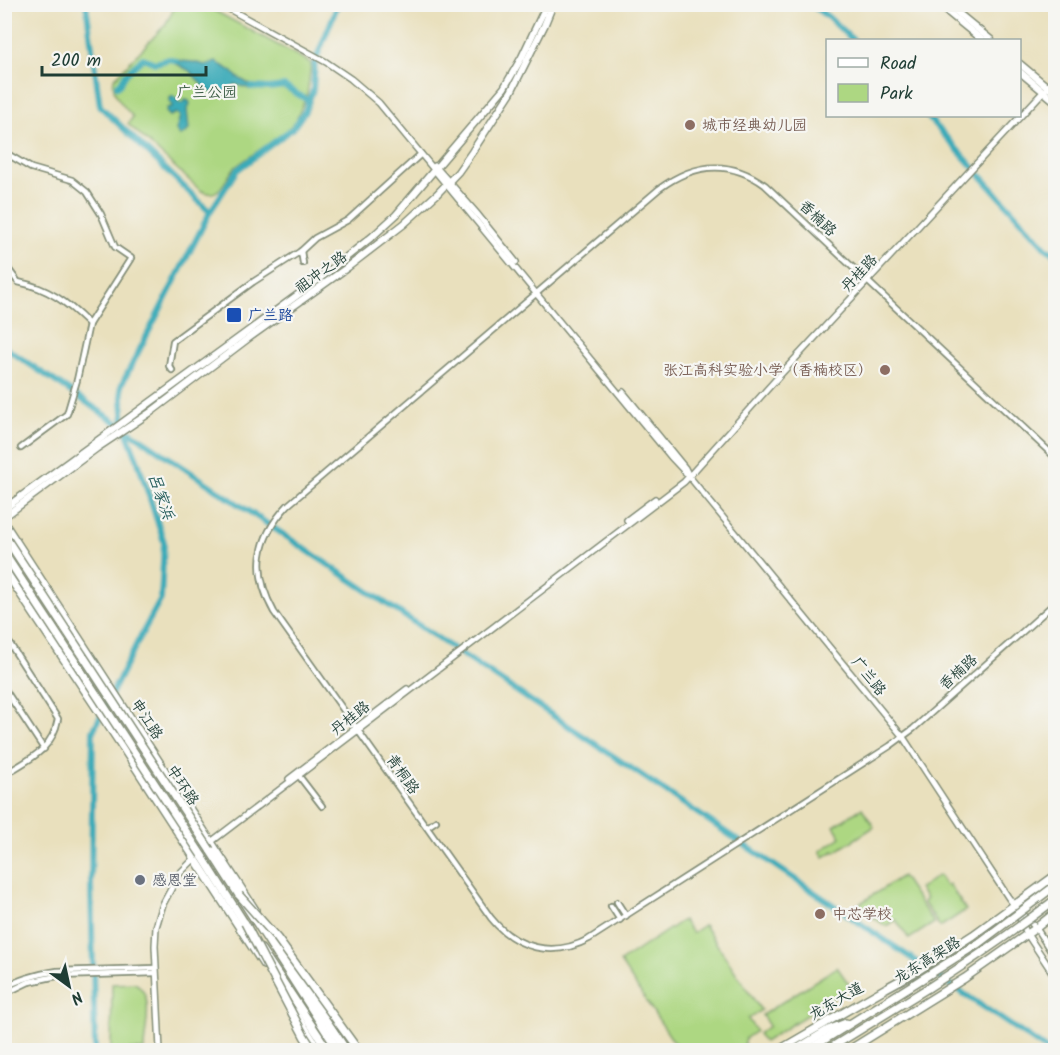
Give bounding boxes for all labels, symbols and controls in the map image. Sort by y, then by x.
scale bar [42,39,206,77]
legend [826,39,1021,117]
text: 200 m [51,47,101,76]
text: Road [880,50,917,79]
text: Park [880,80,913,109]
park label: 广兰公园 [177,81,237,105]
place label: 城市经典幼儿园 [702,114,807,138]
marker: 城市经典幼儿园 [683,118,697,132]
street label: 香楠路 [793,195,842,243]
street label: 祖冲之路 [290,245,353,300]
street label: 丹桂路 [836,249,884,298]
place label: 广兰路 [248,304,293,328]
marker: 广兰路 [225,306,243,324]
place label: 张江高科实验小学（香楠校区） [663,359,873,383]
marker: 张江高科实验小学（香楠校区） [878,363,892,377]
water label: 吕家浜 [141,470,181,524]
street label: 香楠路 [934,649,983,697]
street label: 广兰路 [845,652,892,702]
street label: 申江路 [124,694,168,745]
street label: 丹桂路 [325,695,376,742]
street label: 青桐路 [379,749,425,800]
street label: 中环路 [160,760,204,811]
place label: 感恩堂 [152,869,197,893]
marker: 感恩堂 [133,873,147,887]
place label: 中芯学校 [832,903,892,927]
marker: 中芯学校 [813,907,827,921]
street label: 龙东高架路 [889,931,966,991]
north arrow [39,956,99,1016]
street label: 龙东大道 [805,976,868,1027]
text: N [65,984,87,1011]

